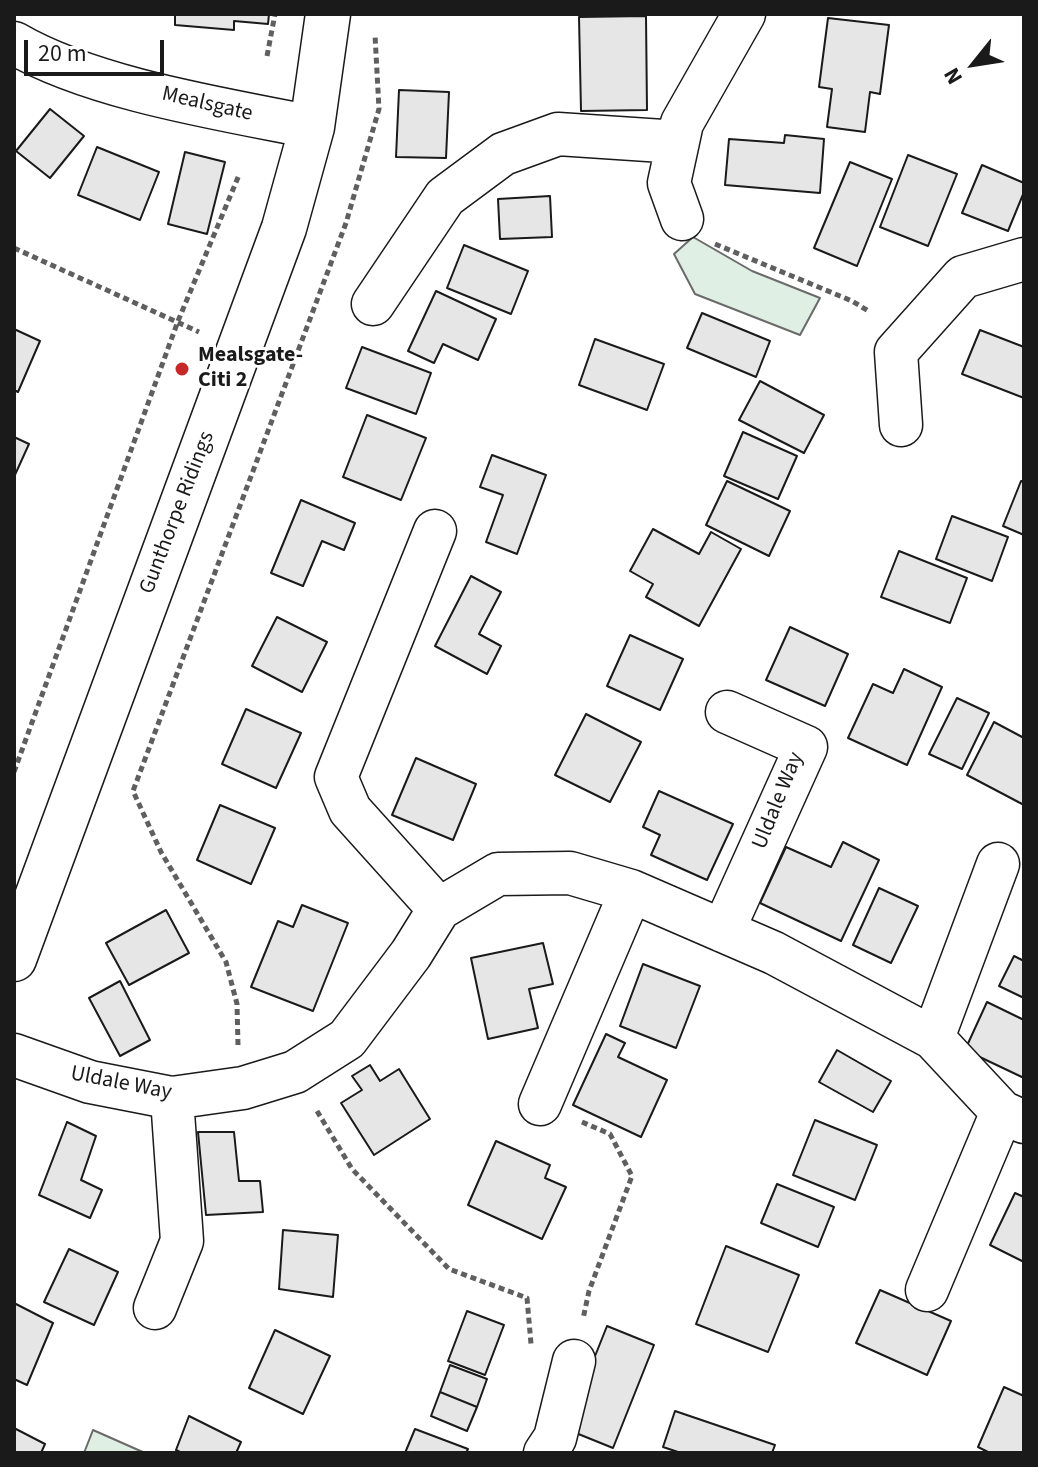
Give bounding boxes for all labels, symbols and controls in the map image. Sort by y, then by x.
scale bar [28,24,168,74]
north arrow [934,24,1014,104]
text: 20 m [38,36,87,71]
text: N [936,62,971,90]
street label: Mealsgate [159,82,255,128]
place label: Mealsgate- Citi 2 [198,343,303,394]
marker: Mealsgate- Citi 2 [173,360,191,378]
street label: Gunthorpe Ridings [135,428,221,598]
street label: Uldale Way [748,749,810,853]
street label: Uldale Way [68,1061,174,1107]

